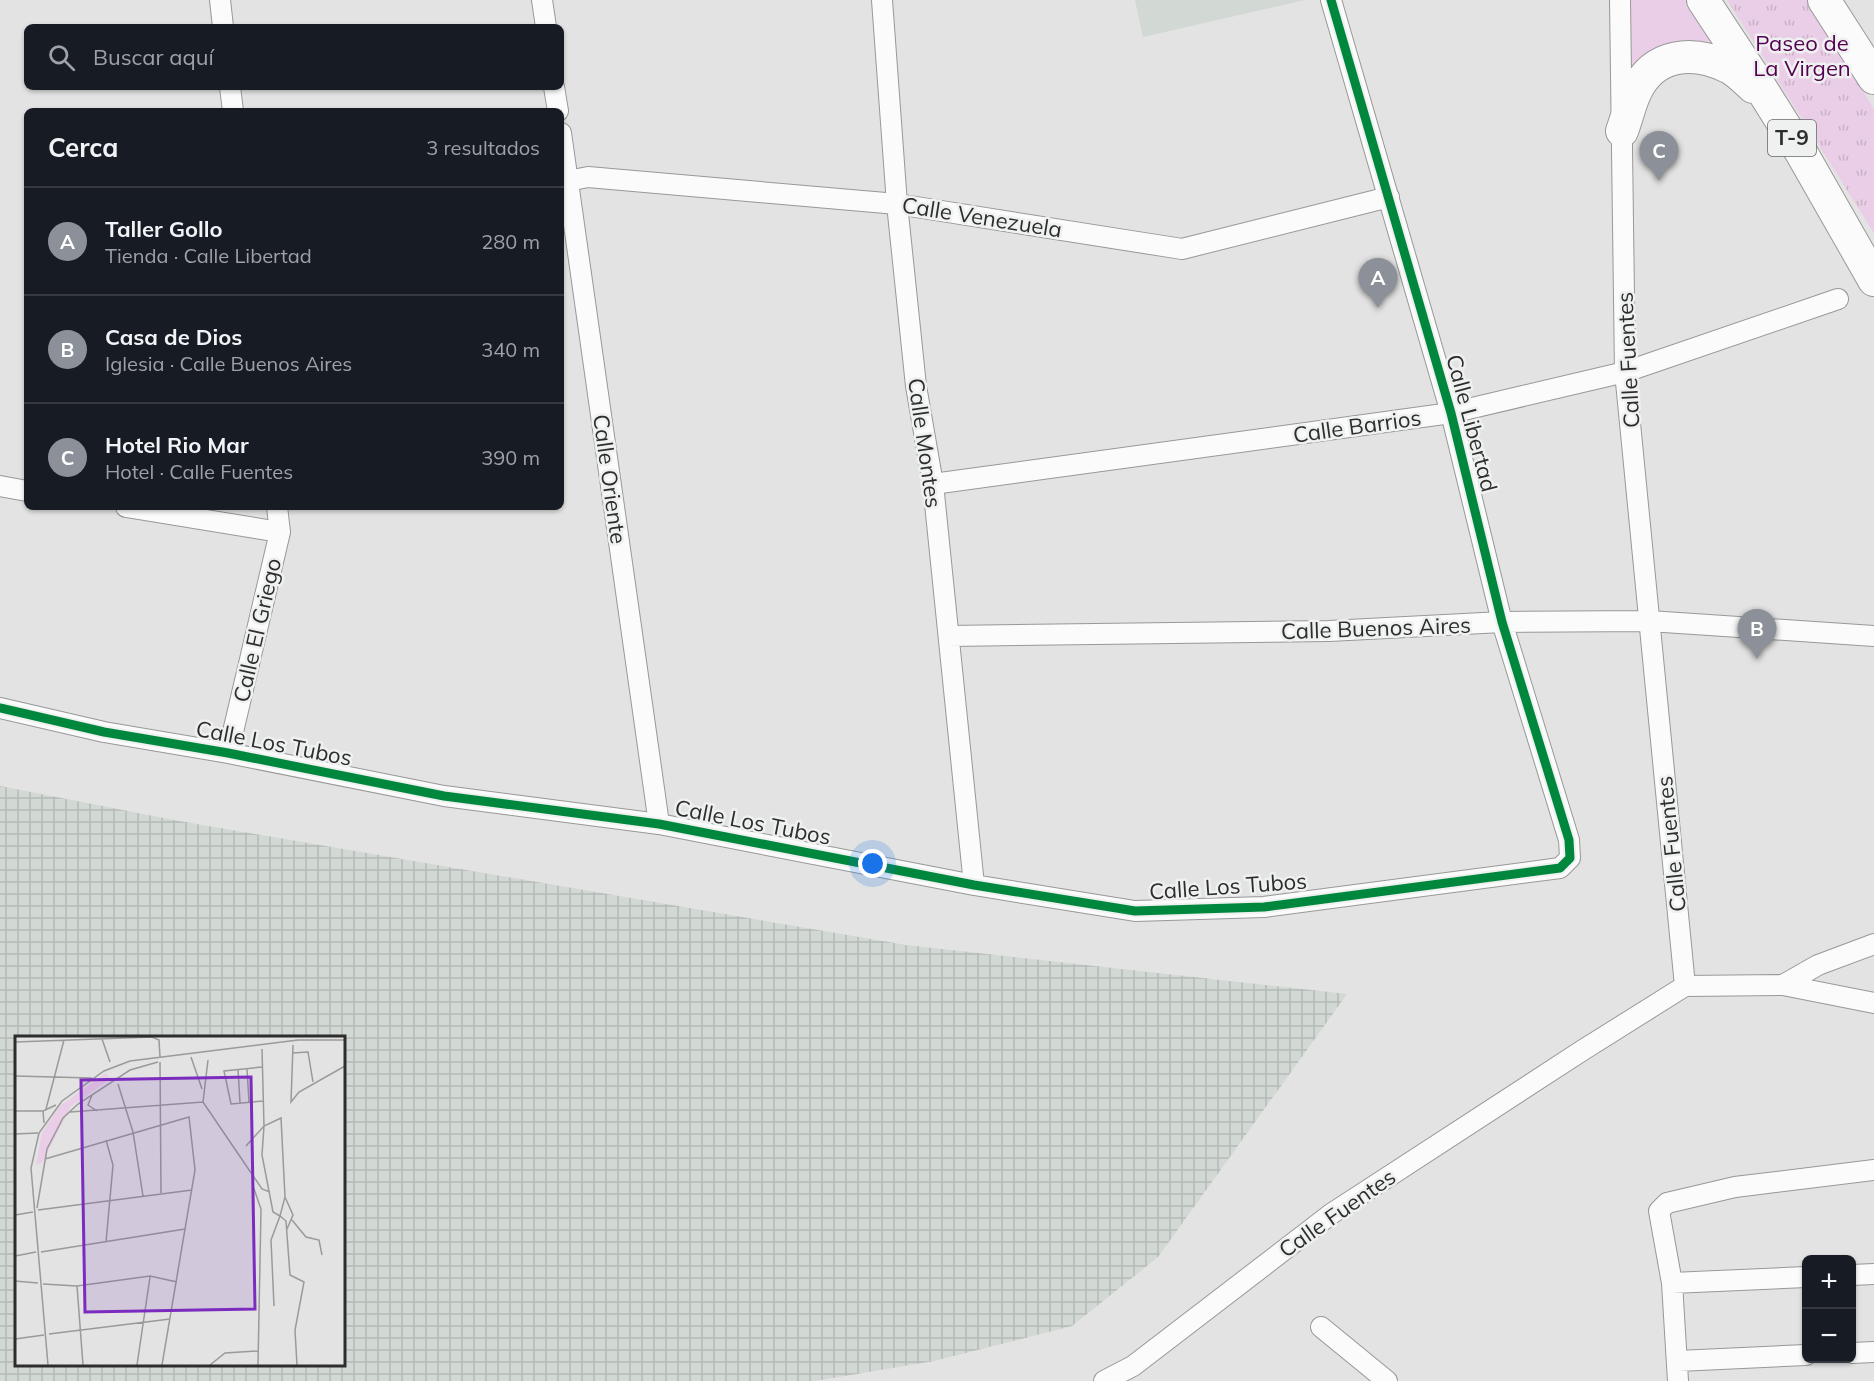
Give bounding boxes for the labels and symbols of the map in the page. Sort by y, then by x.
park label: Paseo de La Virgen [1753,29,1851,82]
road number: T-9 [1768,120,1816,156]
pin: C [1640,132,1678,181]
street label: Calle Venezuela [900,191,1064,243]
pin: A [1358,258,1398,308]
street label: Calle Fuentes [1610,291,1646,429]
street label: Calle Libertad [1440,351,1504,495]
street label: Calle Montes [902,376,948,510]
street label: Calle Barrios [1291,403,1423,449]
street label: Calle Oriente [587,412,633,546]
street label: Calle El Griego [227,555,287,705]
pin: B [1738,610,1776,659]
street label: Calle Buenos Aires [1281,611,1471,645]
street label: Calle Los Tubos [194,714,354,772]
street label: Calle Fuentes [1650,775,1692,913]
street label: Calle Los Tubos [673,793,833,851]
your location [858,849,887,878]
street label: Calle Los Tubos [1148,867,1308,905]
inset map [15,1036,345,1366]
street label: Calle Fuentes [1273,1162,1401,1264]

